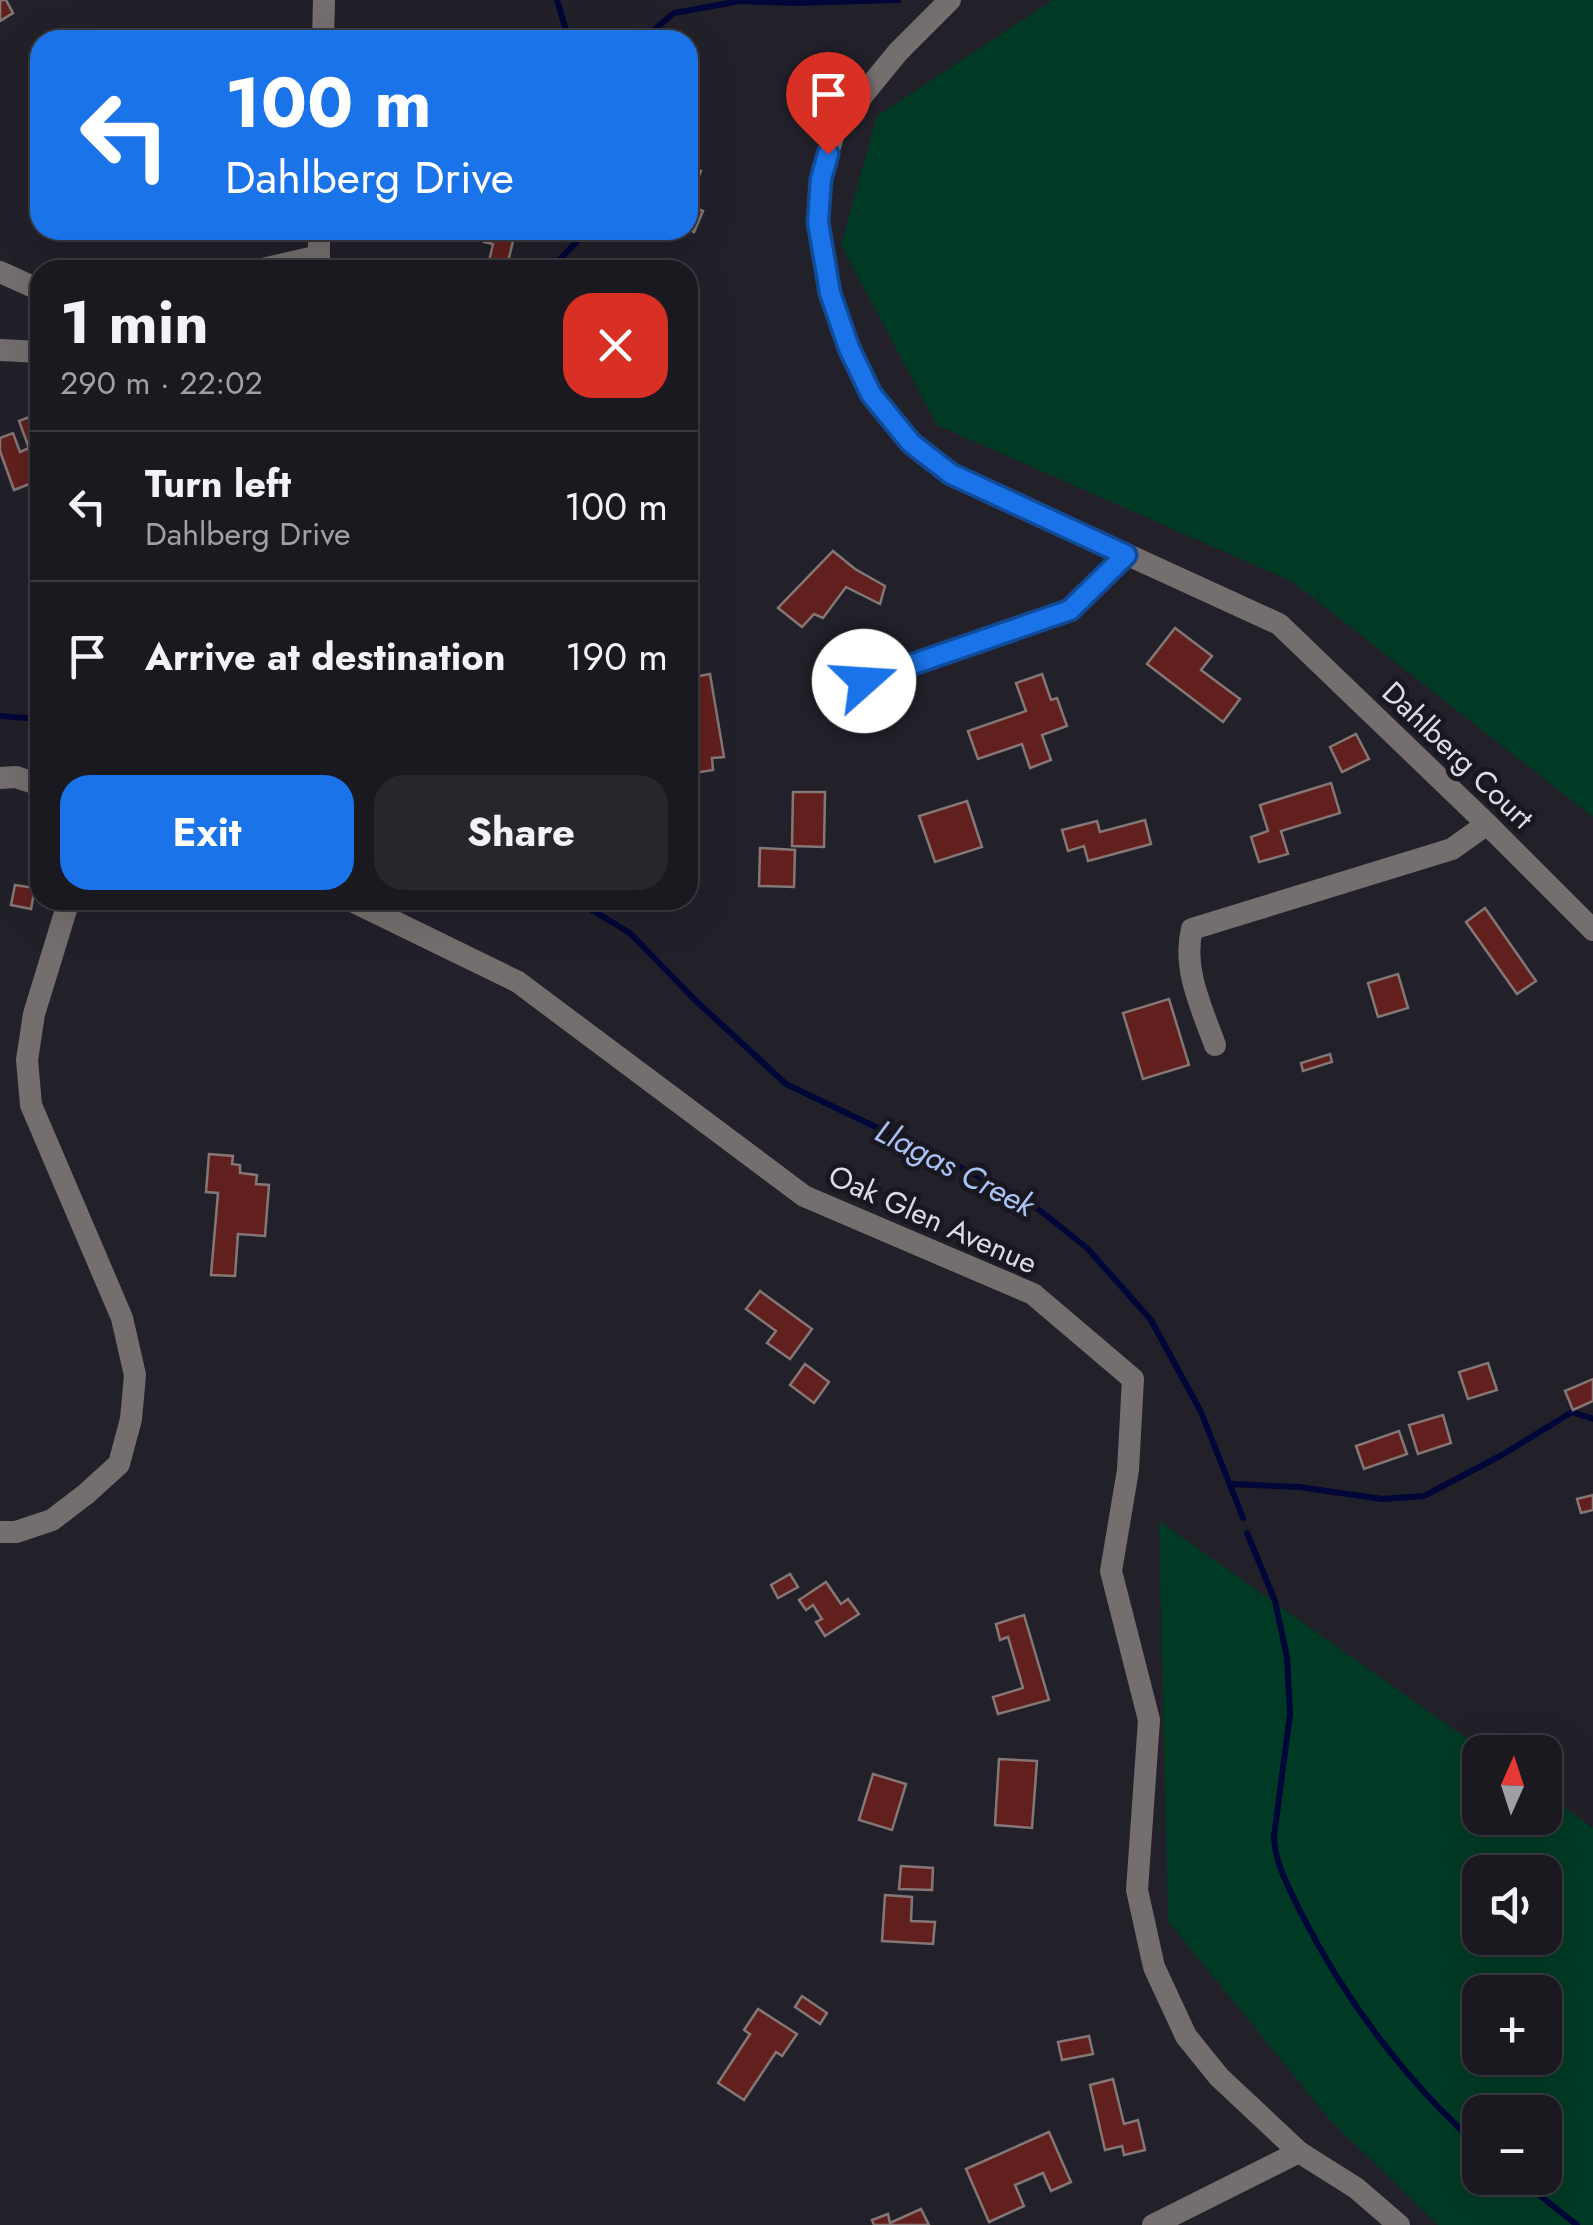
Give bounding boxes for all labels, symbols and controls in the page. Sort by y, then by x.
text: 100 m [225,52,432,153]
pin [786,52,871,155]
icon: arrive [801,67,856,122]
icon: left [60,70,190,200]
text: Dahlberg Drive [225,145,514,210]
text: 1 min [60,279,209,366]
button: close [563,293,668,398]
text: 290 m · 22:02 [60,360,263,406]
text: Turn left [145,456,291,511]
icon: left [60,479,115,534]
text: 100 m [564,479,668,534]
text: Dahlberg Drive [145,511,351,557]
icon: arrive [60,629,115,684]
text: Arrive at destination [145,629,506,684]
text: 190 m [565,629,668,684]
position arrow [812,629,916,733]
street label: Dahlberg Court [1373,671,1544,839]
button: Exit [60,775,354,890]
button: Share [374,775,668,890]
water label: Llagas Creek [867,1108,1044,1228]
street label: Oak Glen Avenue [822,1154,1044,1284]
north arrow [1462,1735,1562,1835]
map controls [1462,1735,1562,2195]
button: sound [1462,1855,1562,1955]
button: + [1462,1975,1562,2075]
button: − [1462,2095,1562,2195]

